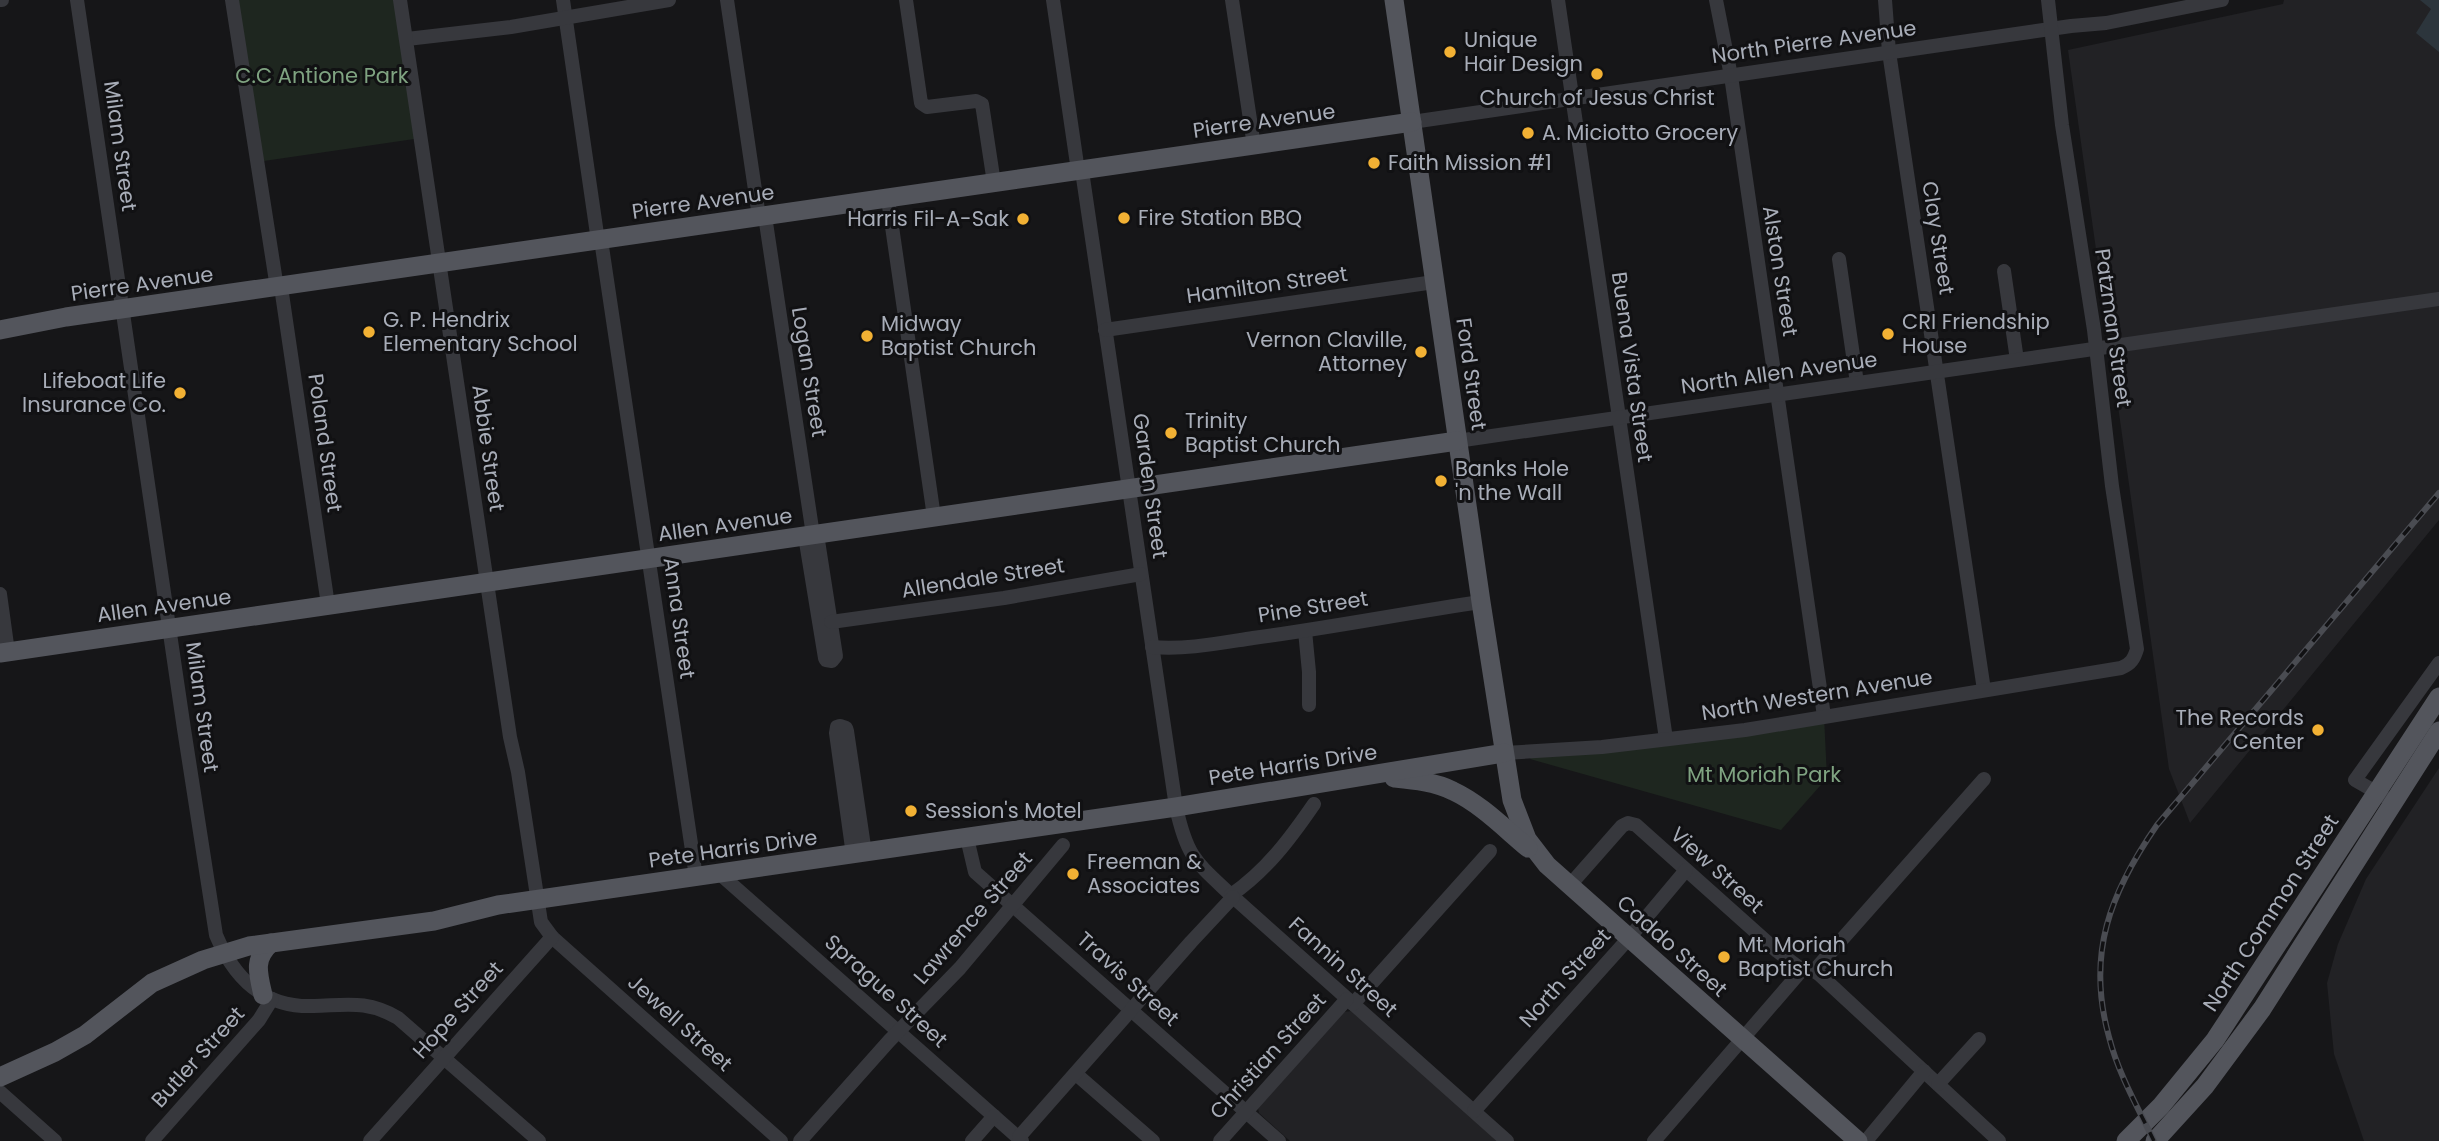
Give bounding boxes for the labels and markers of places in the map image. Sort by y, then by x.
place label: Unique Hair Design [1464,25,1583,78]
marker: Unique Hair Design [1442,44,1458,60]
marker: Church of Jesus Christ [1589,66,1605,82]
place label: Church of Jesus Christ [1479,83,1715,112]
place label: A. Miciotto Grocery [1542,118,1738,147]
marker: A. Miciotto Grocery [1520,125,1536,141]
place label: Faith Mission #1 [1388,148,1552,177]
marker: Faith Mission #1 [1366,155,1382,171]
place label: Fire Station BBQ [1138,203,1302,232]
place label: Harris Fil-A-Sak [847,204,1009,233]
marker: Fire Station BBQ [1116,210,1132,226]
marker: Harris Fil-A-Sak [1015,211,1031,227]
place label: G. P. Hendrix Elementary School [383,305,578,358]
place label: CRI Friendship House [1902,307,2050,360]
place label: Midway Baptist Church [881,309,1036,362]
marker: G. P. Hendrix Elementary School [361,324,377,340]
place label: Vernon Claville, Attorney [1246,325,1407,378]
marker: CRI Friendship House [1880,326,1896,342]
marker: Midway Baptist Church [859,328,875,344]
marker: Vernon Claville, Attorney [1413,344,1429,360]
place label: Lifeboat Life Insurance Co. [22,366,166,419]
marker: Lifeboat Life Insurance Co. [172,385,188,401]
place label: Trinity Baptist Church [1185,406,1340,459]
marker: Trinity Baptist Church [1163,425,1179,441]
place label: Banks Hole 'n the Wall [1455,454,1569,507]
marker: Banks Hole 'n the Wall [1433,473,1449,489]
place label: The Records Center [2176,703,2304,756]
marker: The Records Center [2310,722,2326,738]
place label: Session's Motel [925,796,1082,825]
marker: Session's Motel [903,803,919,819]
place label: Freeman & Associates [1087,847,1202,900]
marker: Freeman & Associates [1065,866,1081,882]
place label: Mt. Moriah Baptist Church [1738,930,1893,983]
marker: Mt. Moriah Baptist Church [1716,949,1732,965]

